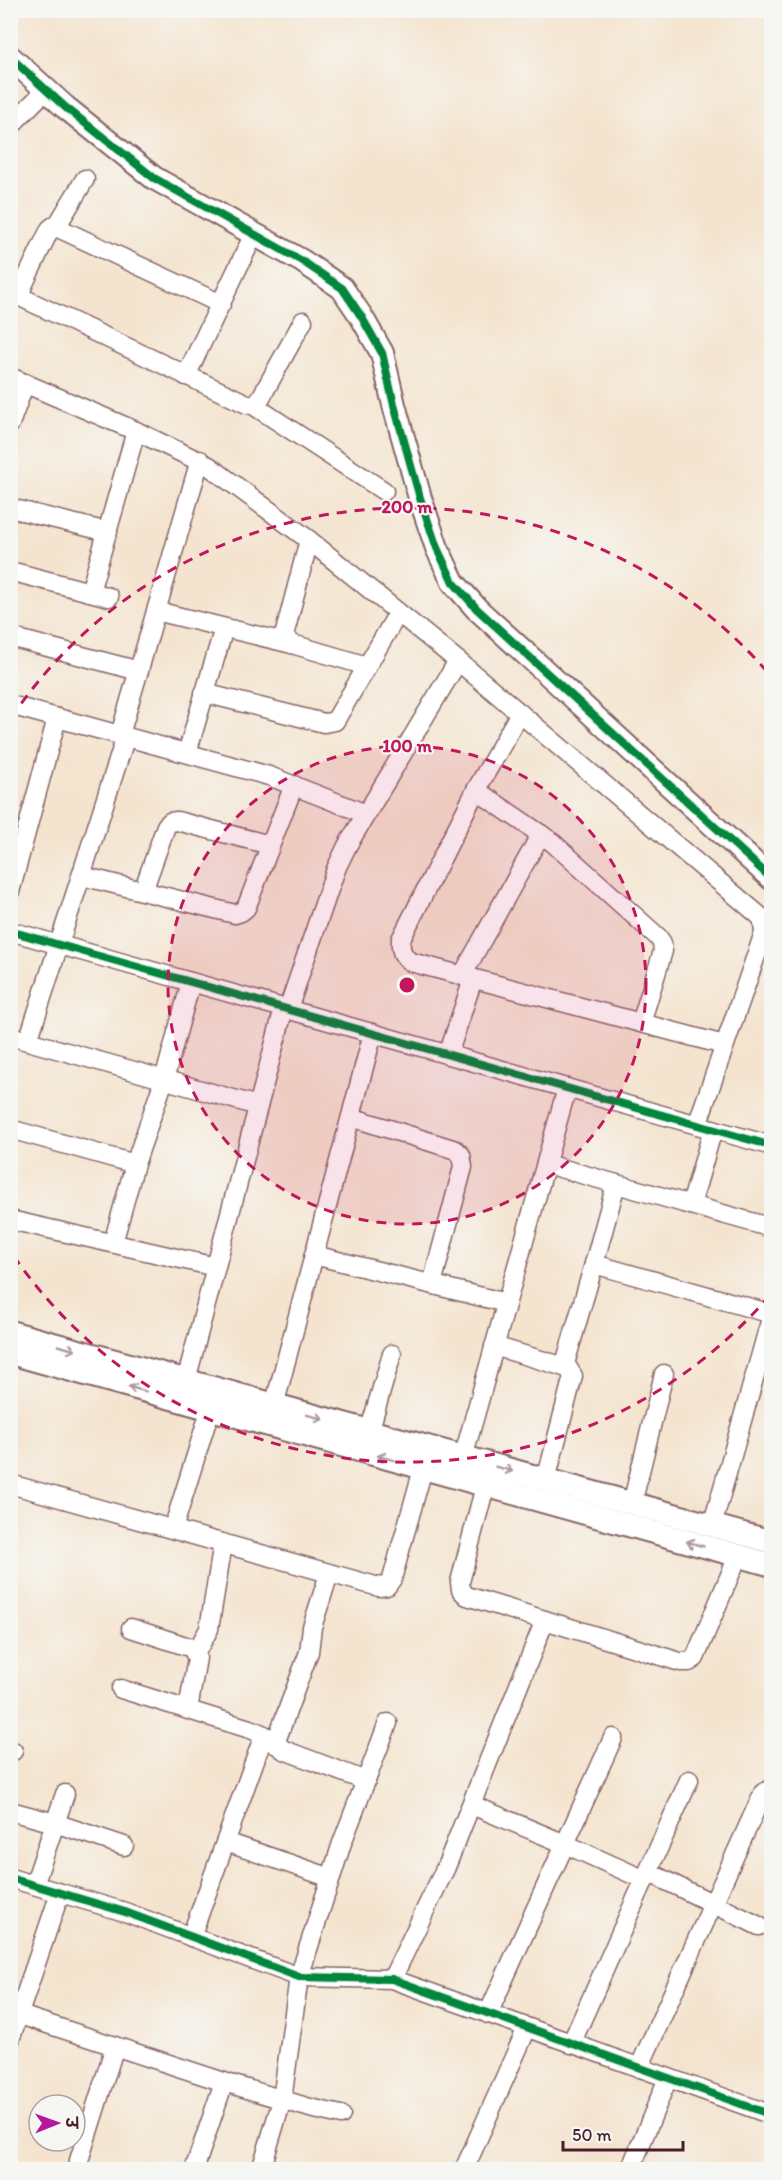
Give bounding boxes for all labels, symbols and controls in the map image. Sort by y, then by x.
text: 200 m [382,496,433,518]
text: 100 m [382,735,433,757]
centre of rings [397,975,417,995]
one-way arrow [57,1343,76,1354]
one-way arrow [128,1383,147,1394]
one-way arrow [306,1412,325,1423]
one-way arrow [376,1452,395,1464]
one-way arrow [494,1463,513,1475]
one-way arrow [686,1538,705,1549]
north arrow [27,2093,87,2153]
scale bar [563,2114,683,2152]
text: उ [62,2115,81,2130]
text: 50 m [572,2124,612,2146]

